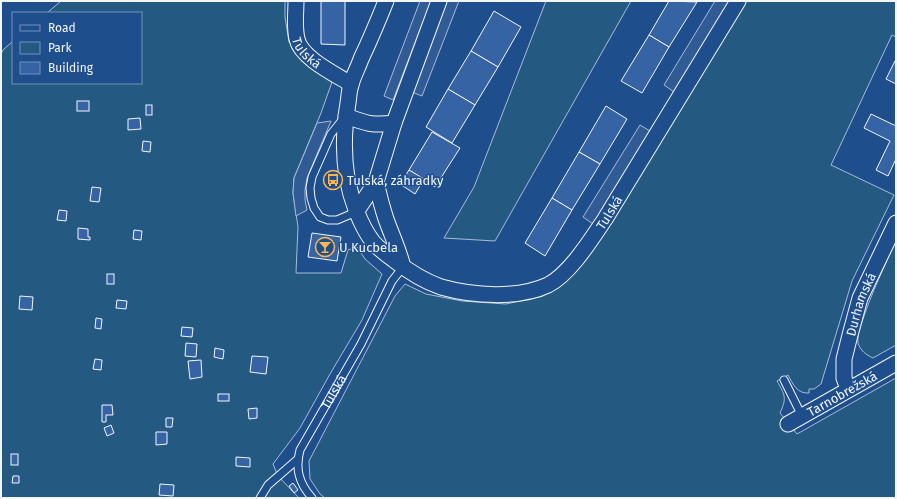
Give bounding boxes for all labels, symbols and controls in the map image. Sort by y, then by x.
legend [12,12,142,84]
text: Road [48,21,76,35]
street label: Tulská [289,35,324,71]
text: Park [48,41,72,55]
text: Building [48,61,94,75]
bus stop icon: Tulská, záhradky [322,169,344,191]
place label: Tulská, záhradky [347,173,444,188]
street label: Tulská [593,193,625,232]
bar icon: U Kucbela [314,236,336,258]
place label: U Kucbela [339,240,398,255]
street label: Durhamská [843,270,879,338]
street label: Tarnobrežská [804,368,880,419]
street label: Tulská [318,372,349,412]

